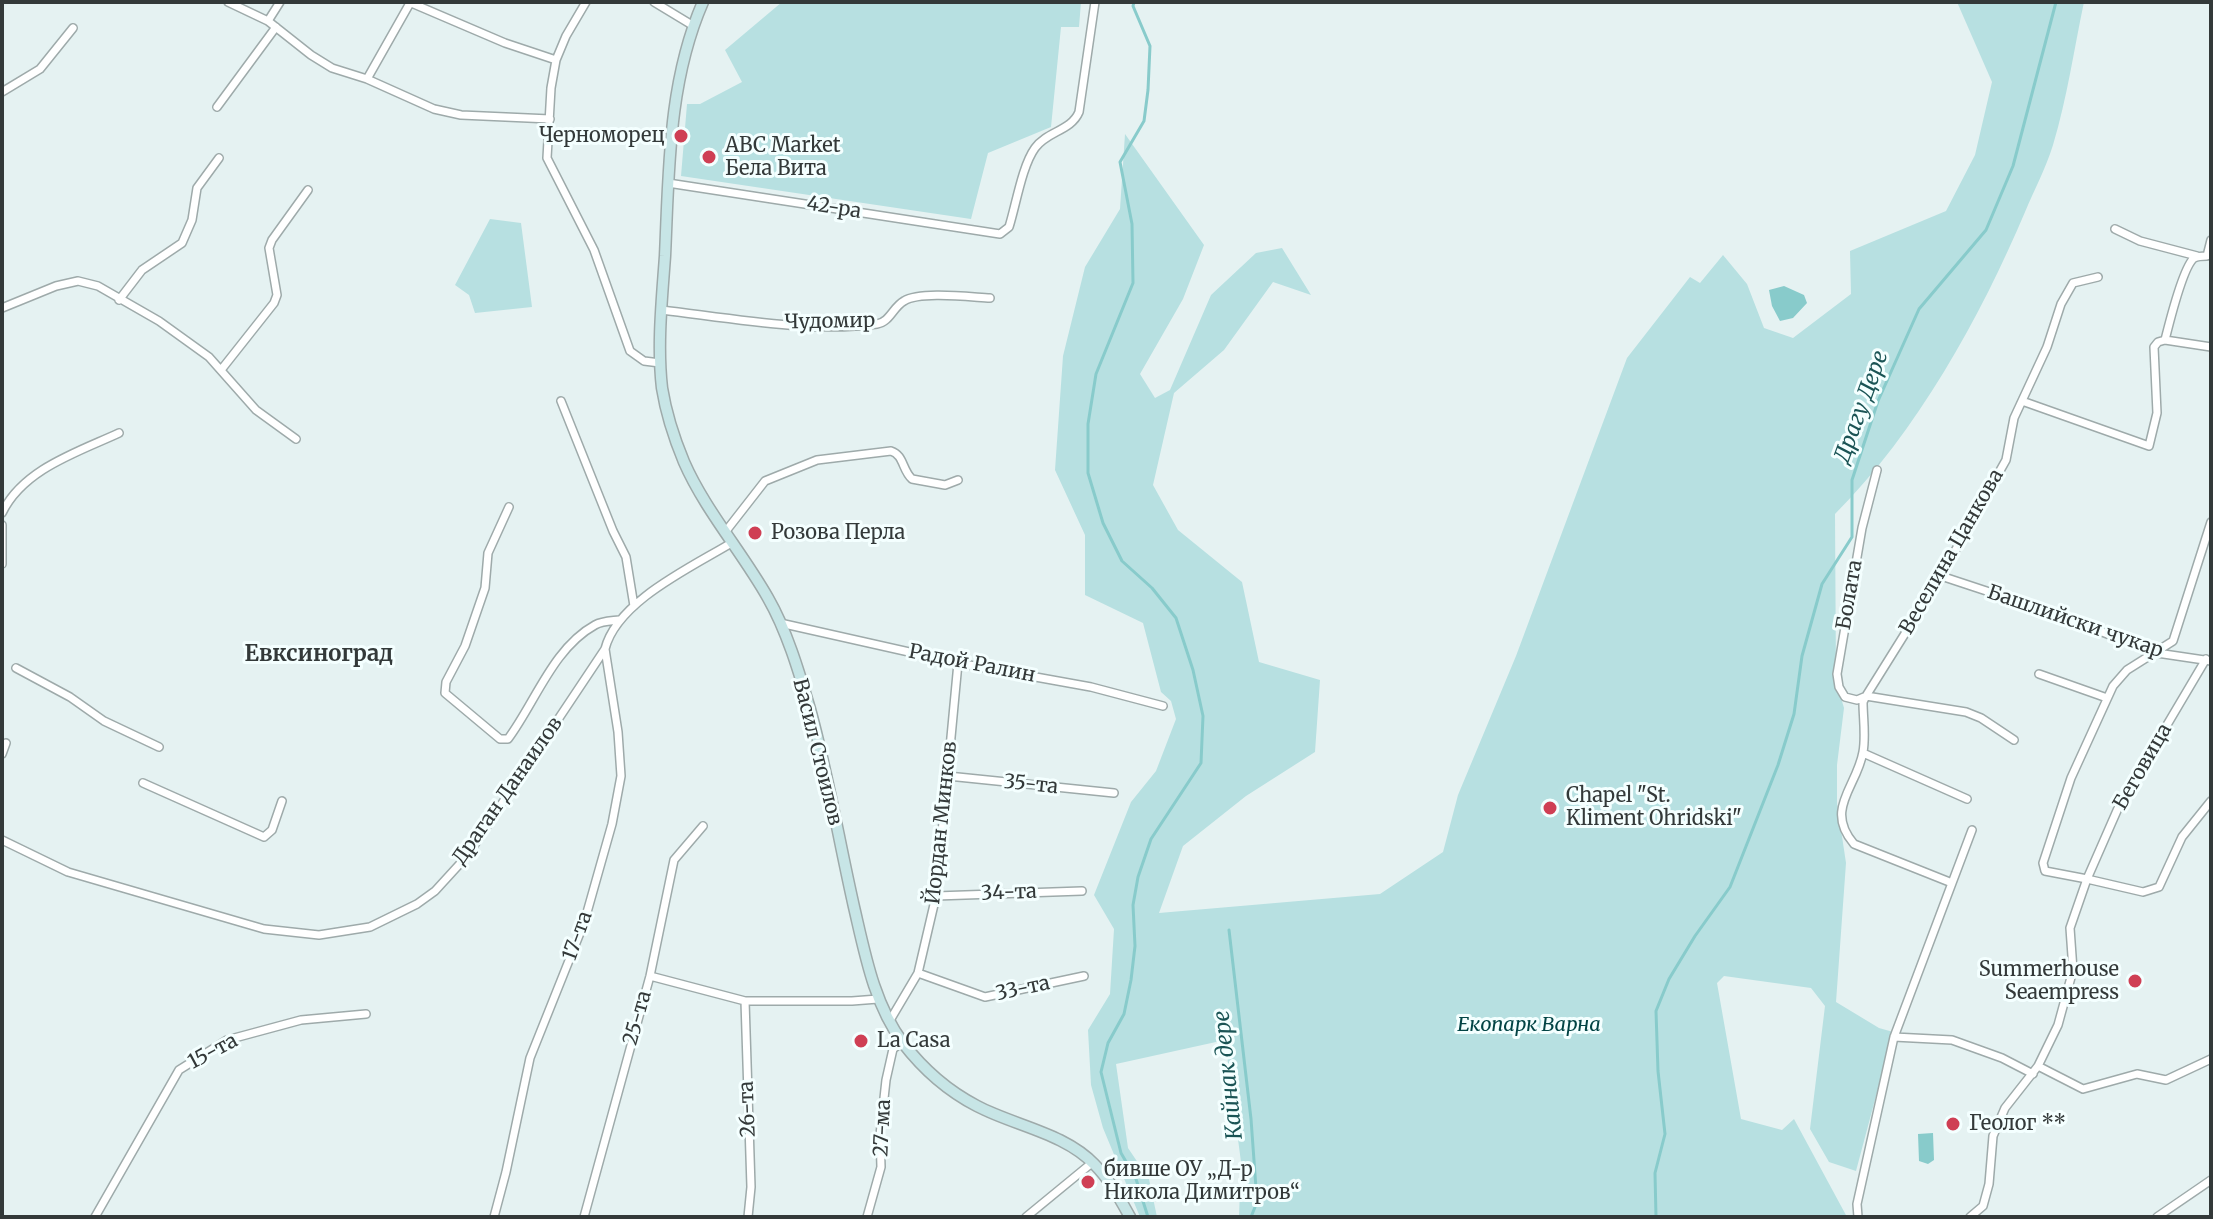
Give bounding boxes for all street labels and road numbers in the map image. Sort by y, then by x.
street label: 42-ра [805,192,863,224]
street label: Чудомир [785,309,875,335]
street label: Веселина Цанкова [1895,465,2009,639]
street label: Болата [1832,558,1868,632]
street label: Башлийски чукар [1984,581,2166,663]
street label: Радой Ралин [906,640,1038,688]
street label: Васил Стоилов [787,676,847,828]
street label: Драган Данаилов [448,713,568,869]
street label: Беговица [2109,720,2177,814]
street label: Йордан Минков [922,740,962,906]
street label: 35-та [1003,770,1059,800]
street label: 34-та [981,880,1037,906]
street label: 17-та [558,908,598,964]
street label: 33-та [994,972,1052,1006]
street label: 25-та [619,988,657,1048]
street label: 15-та [184,1029,242,1075]
street label: 26-та [735,1080,761,1138]
street label: 27-ма [870,1099,896,1157]

